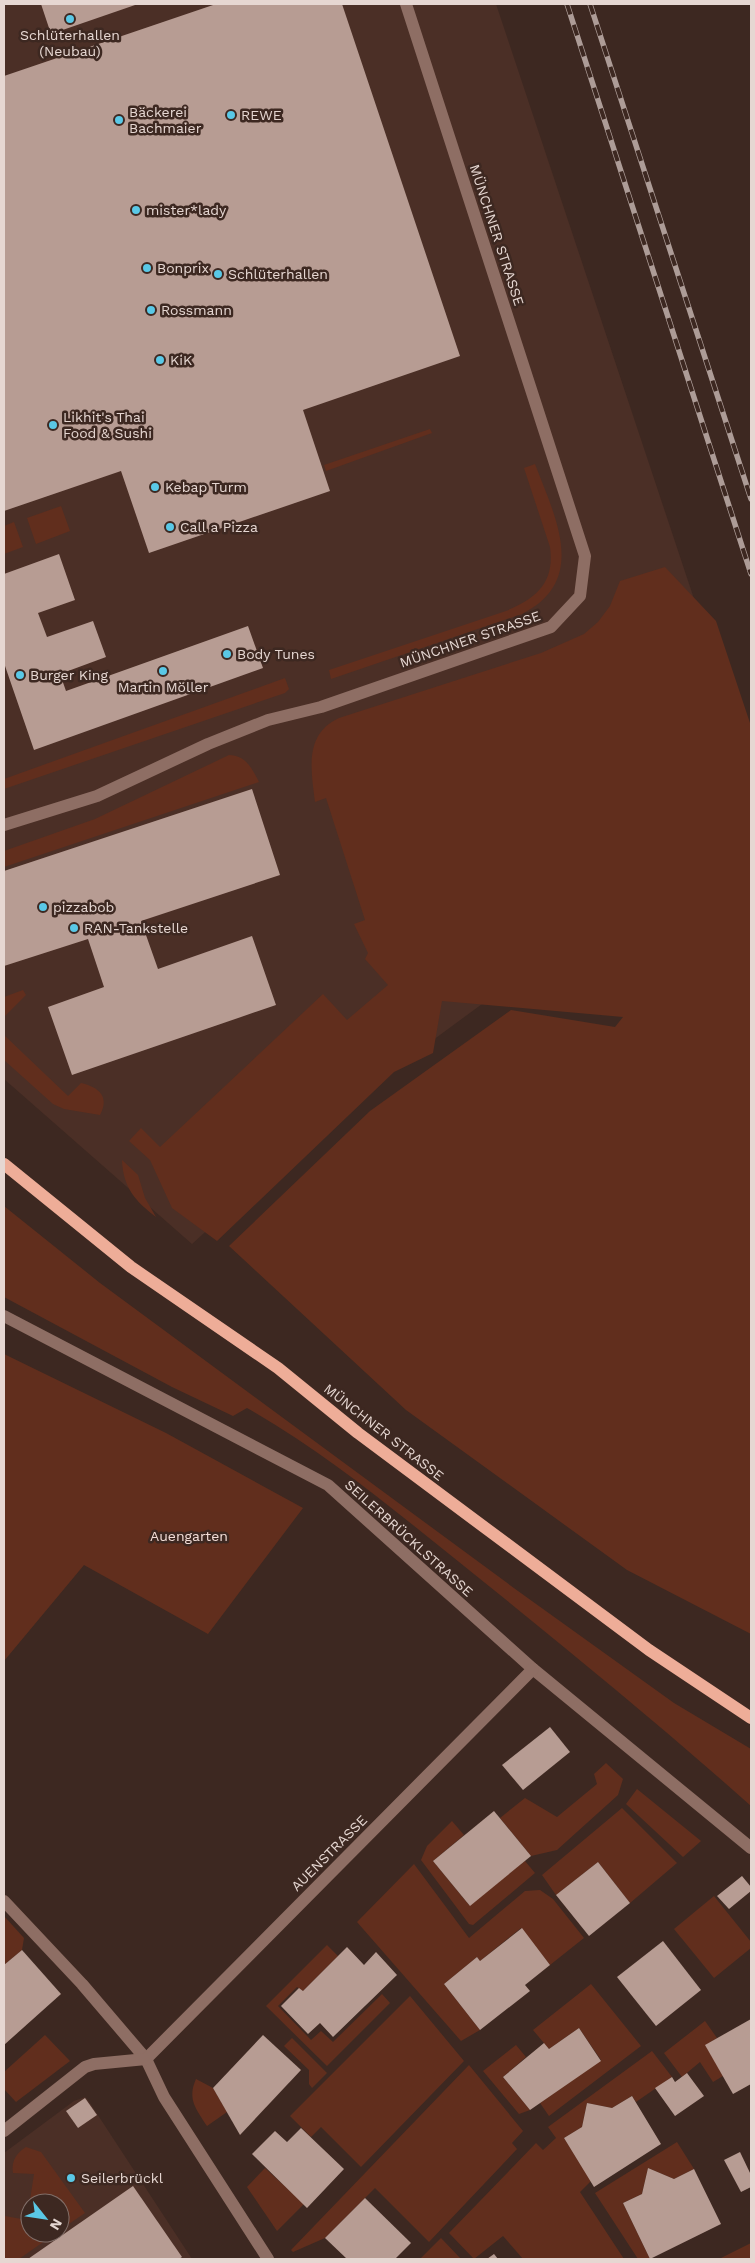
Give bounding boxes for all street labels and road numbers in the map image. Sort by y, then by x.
street label: MÜNCHNER STRASSE [467,162,527,308]
street label: MÜNCHNER STRASSE [398,607,542,671]
street label: MÜNCHNER STRASSE [321,1380,447,1484]
street label: SEILERBRÜCKLSTRASSE [342,1476,476,1600]
street label: AUENSTRASSE [288,1812,370,1894]

